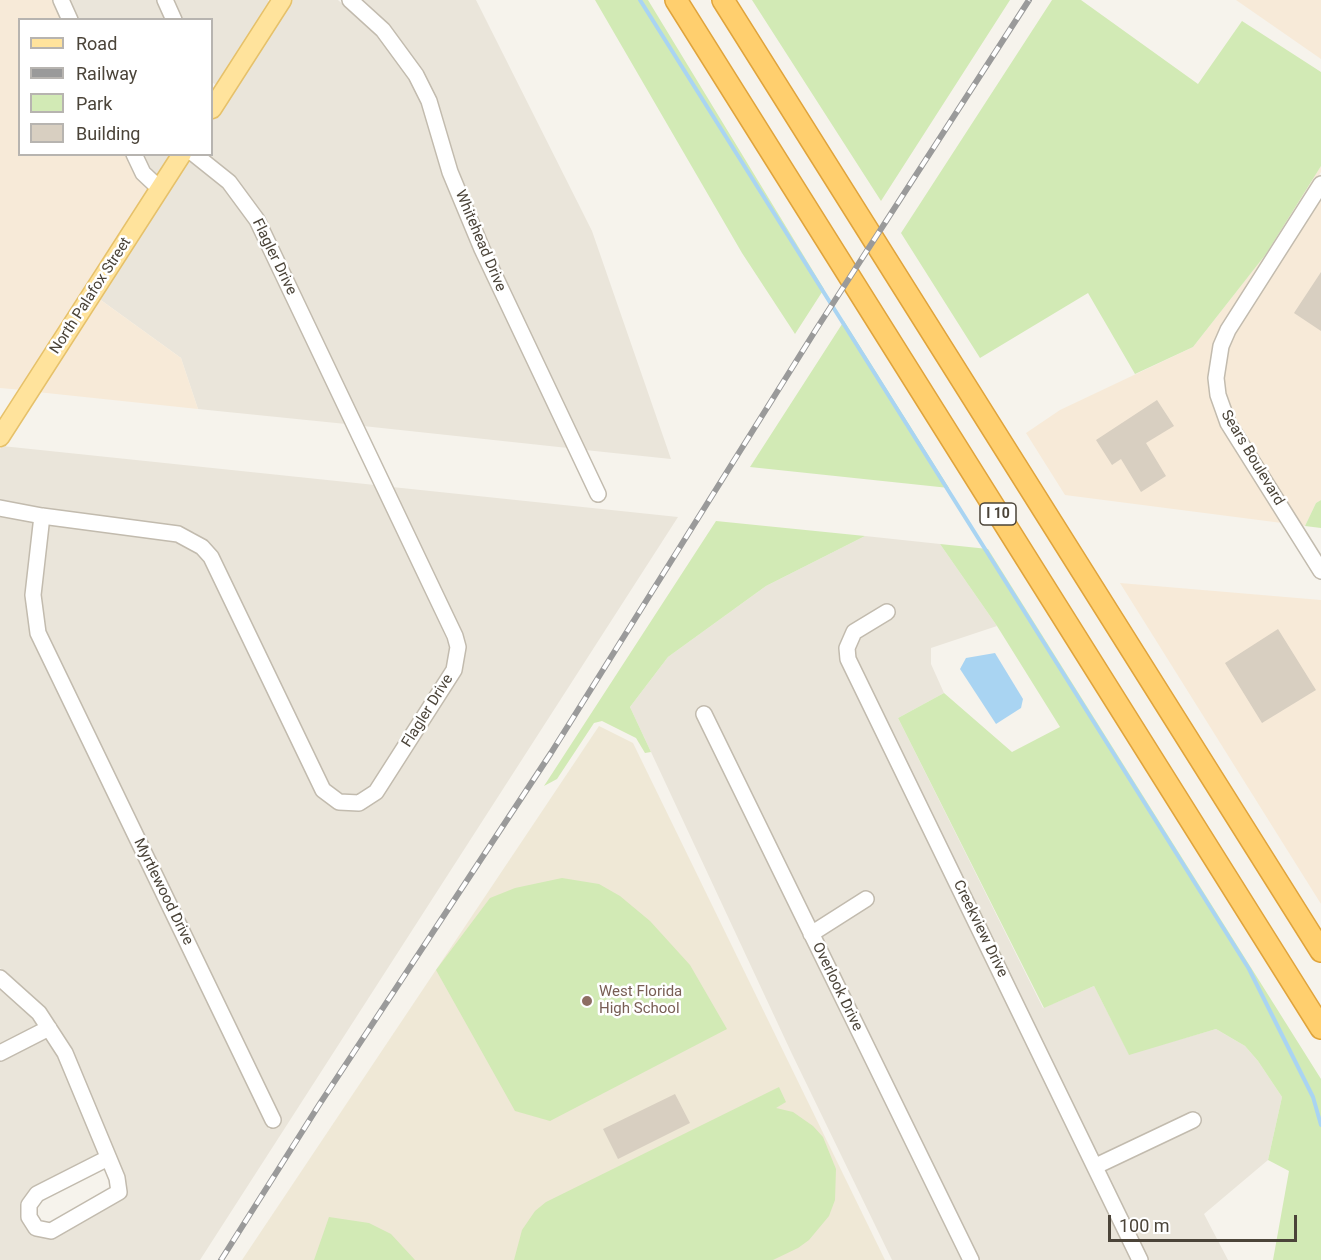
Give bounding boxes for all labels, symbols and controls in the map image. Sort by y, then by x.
legend [18,18,213,156]
text: Road [76,33,117,54]
text: Railway [76,63,137,84]
text: Park [76,93,112,114]
text: Building [76,123,140,144]
street label: Whitehead Drive [451,188,509,294]
street label: Flagler Drive [248,216,300,298]
street label: North Palafox Street [47,234,135,358]
street label: Sears Boulevard [1216,407,1288,509]
road number: I 10 [980,503,1016,525]
street label: Flagler Drive [398,671,458,751]
street label: Myrtlewood Drive [129,836,197,948]
street label: Creekview Drive [949,878,1011,980]
street label: Overlook Drive [808,940,866,1034]
place label: West Florida High School [599,983,682,1018]
marker: West Florida High School [580,994,594,1008]
scale bar [1111,1203,1300,1241]
text: 100 m [1119,1215,1170,1236]

